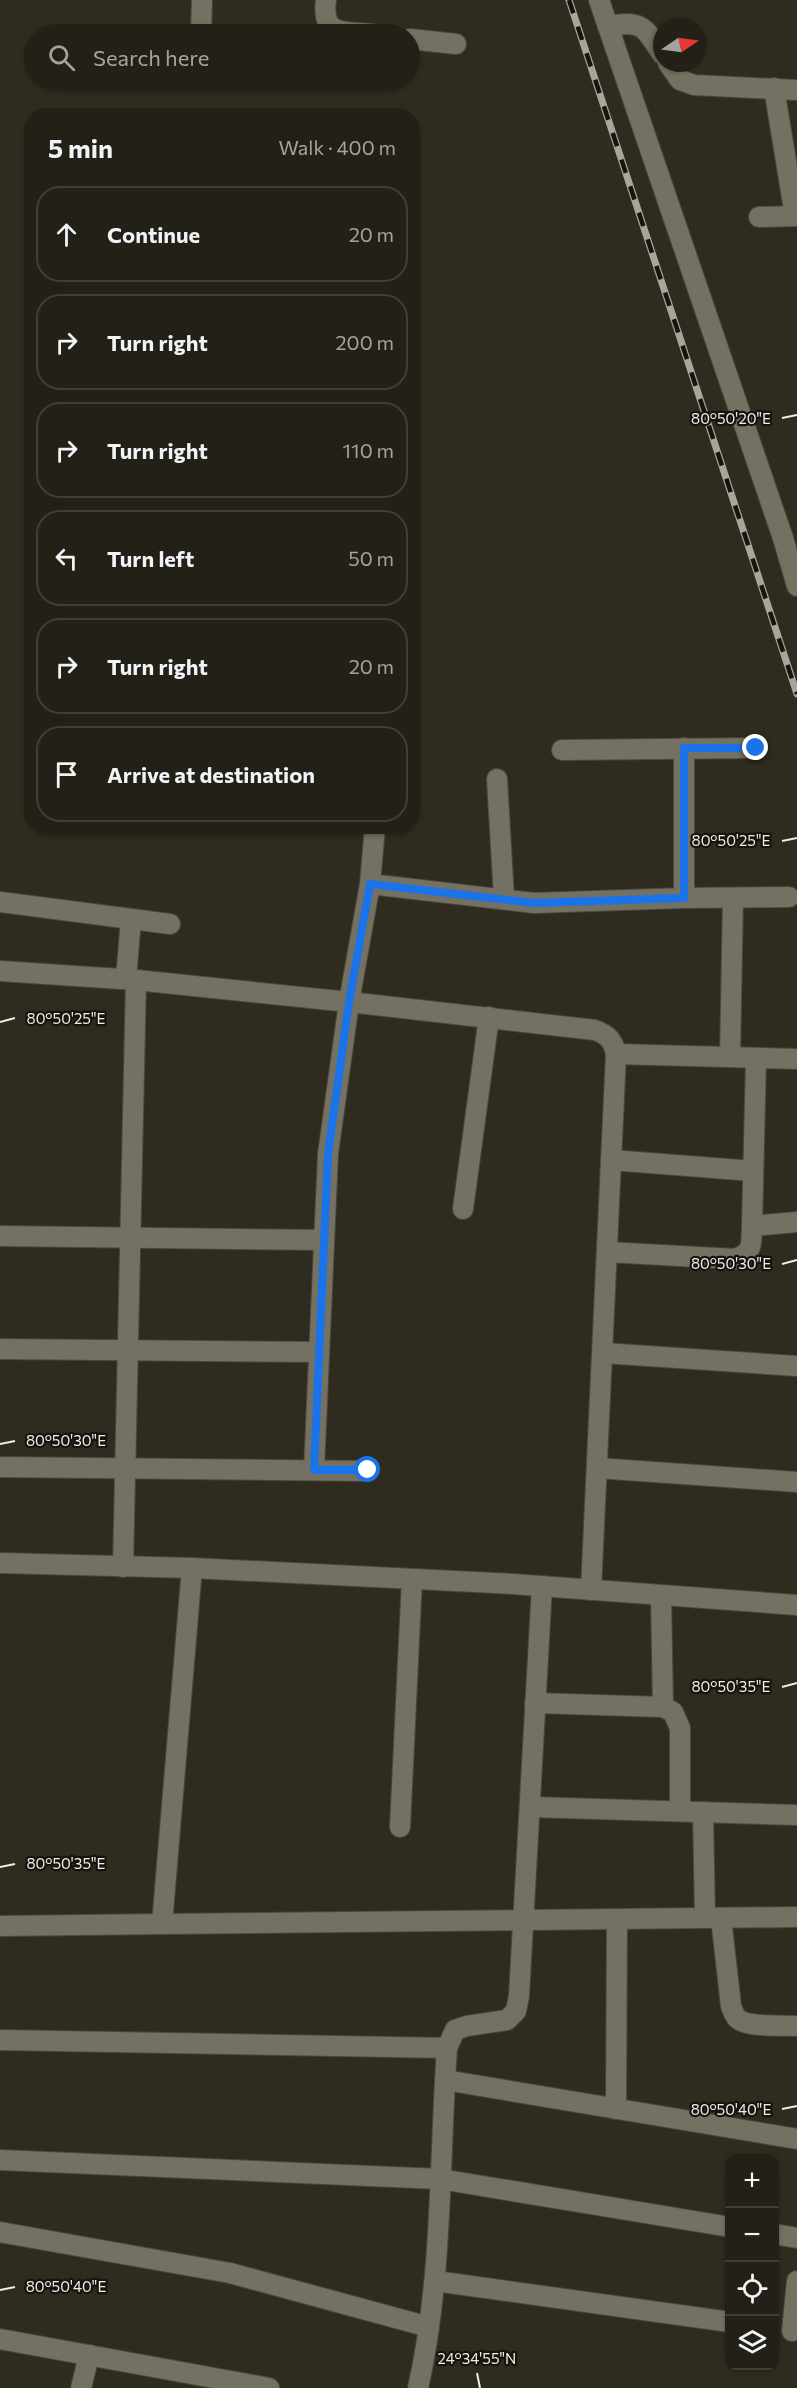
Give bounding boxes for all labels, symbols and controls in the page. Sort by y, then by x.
north arrow [653,18,707,72]
search box [24,24,420,90]
icon: search [45,41,78,74]
text: Search here [93,44,209,71]
text: 5 min [48,132,113,163]
text: Walk · 400 m [279,135,396,159]
icon: ahead [50,218,83,251]
text: Continue [107,221,200,248]
text: 20 m [349,222,394,246]
icon: right [50,326,83,359]
text: Turn right [107,329,208,356]
text: 200 m [336,330,394,354]
text: 80°50'20"E [691,409,771,427]
icon: right [50,434,83,467]
text: Turn right [107,437,208,464]
text: 110 m [343,438,394,462]
icon: left [50,542,83,575]
text: Turn left [107,545,194,572]
text: 50 m [348,546,394,570]
icon: right [50,650,83,683]
text: Turn right [107,653,208,680]
text: 20 m [349,654,394,678]
route end [742,734,768,760]
icon: arrive [50,758,83,791]
text: Arrive at destination [107,761,315,788]
text: 80°50'25"E [692,831,770,849]
text: 80°50'25"E [27,1009,105,1027]
text: 80°50'30"E [691,1254,771,1272]
text: 80°50'30"E [26,1431,106,1449]
route start [354,1456,380,1482]
text: 80°50'35"E [691,1677,771,1695]
text: 80°50'35"E [26,1854,106,1872]
text: 80°50'40"E [691,2100,771,2118]
map controls [725,2154,779,2370]
button: + [725,2154,779,2208]
button: − [725,2208,779,2262]
button: locate [725,2262,779,2316]
text: 80°50'40"E [26,2277,106,2295]
button: layers [725,2316,779,2370]
text: 24°34'55"N [438,2349,516,2367]

